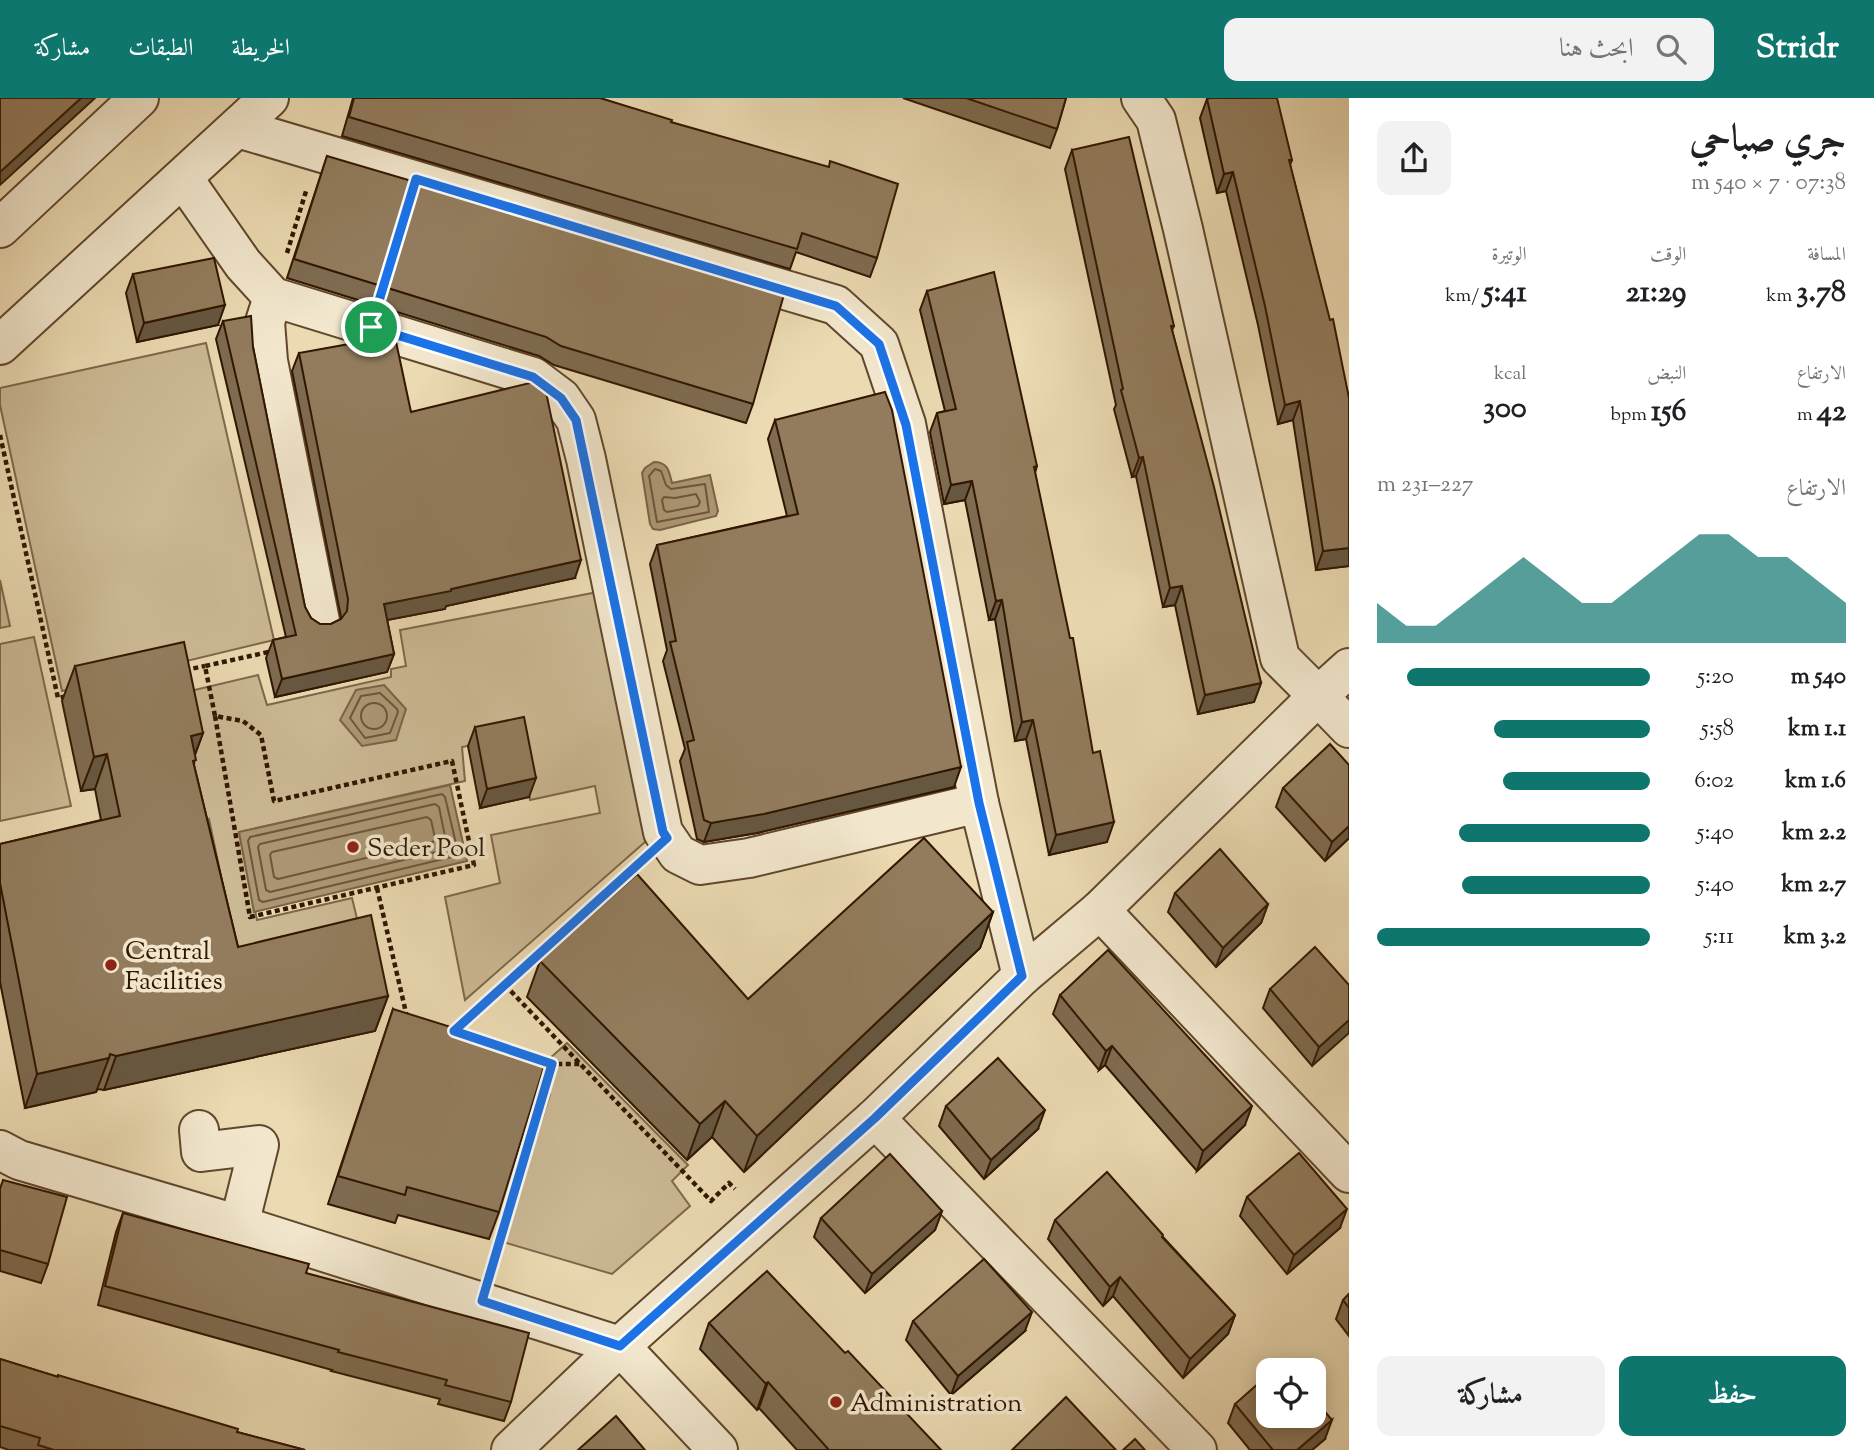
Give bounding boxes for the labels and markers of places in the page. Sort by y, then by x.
pin [341,297,401,357]
place label: Seder Pool [367,831,486,868]
marker: Seder Pool [345,839,361,855]
place label: Central Facilities [125,934,223,1001]
marker: Central Facilities [103,957,119,973]
place label: Administration [850,1386,1022,1423]
marker: Administration [828,1394,844,1410]

